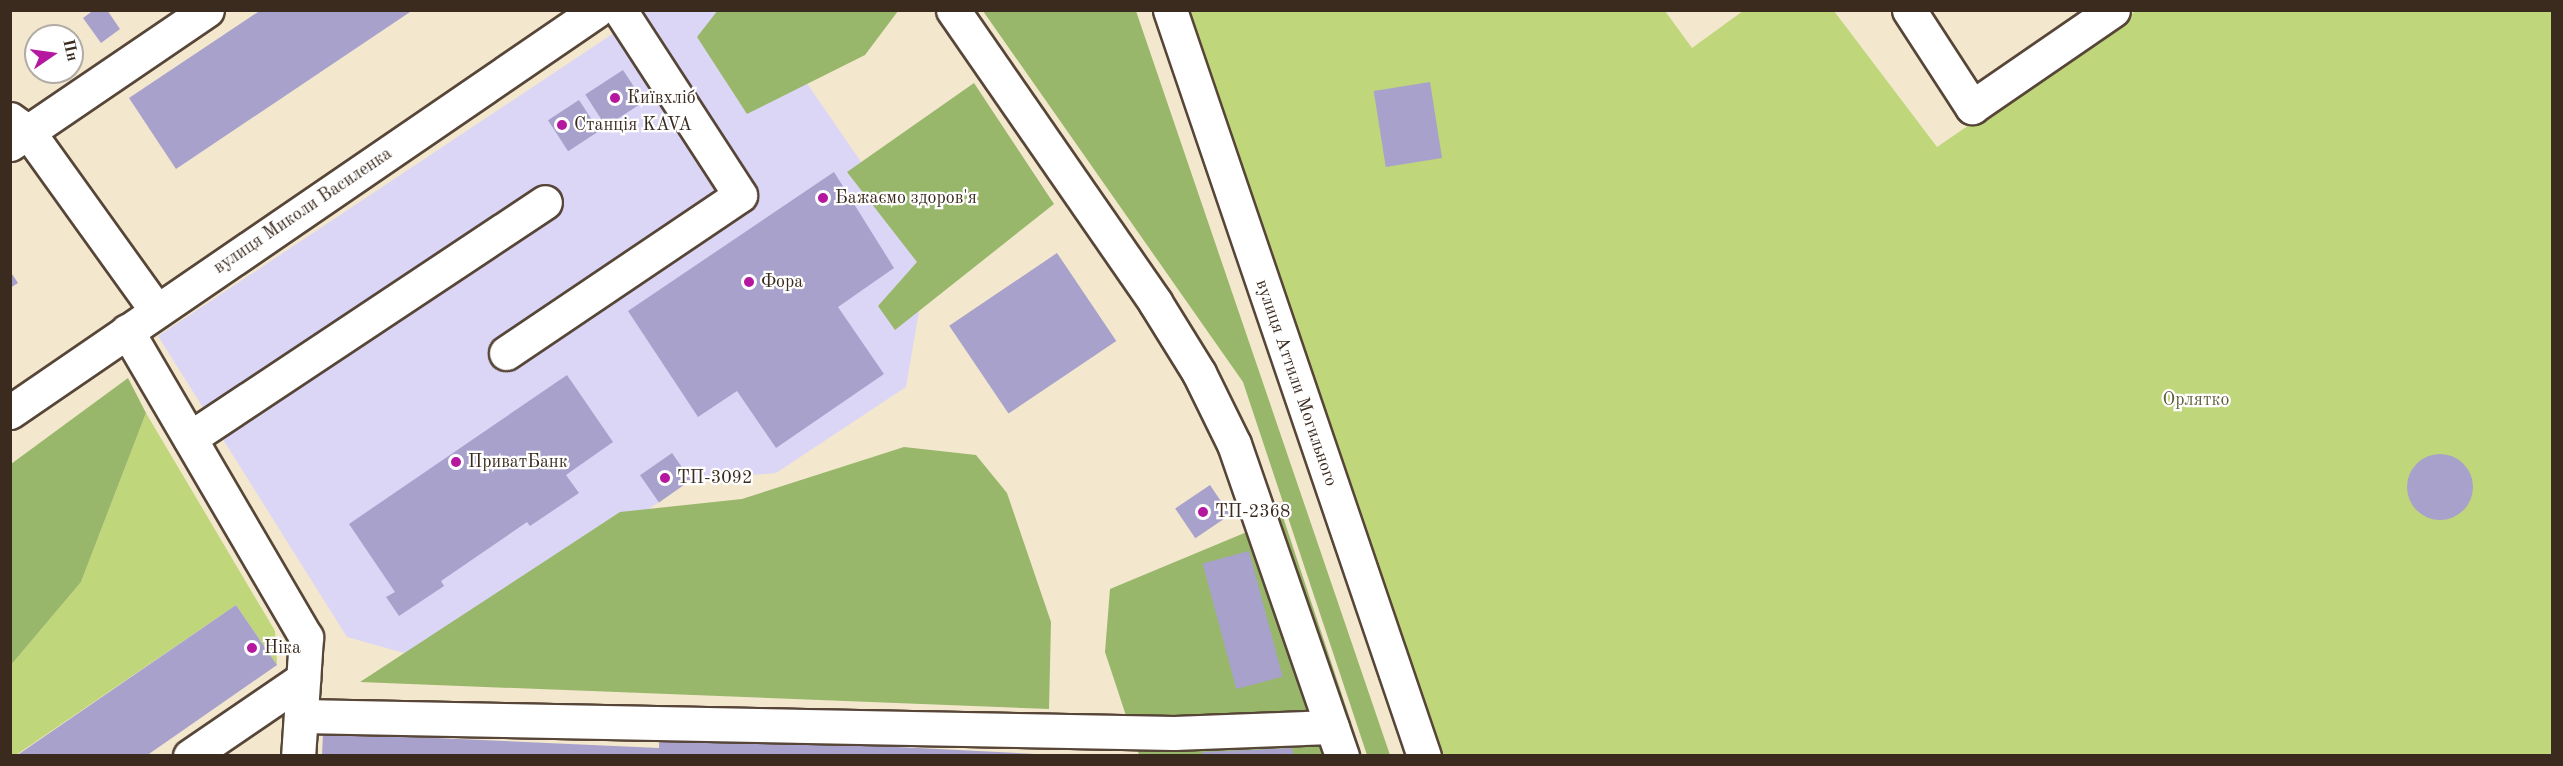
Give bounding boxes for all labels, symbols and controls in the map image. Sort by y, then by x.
north arrow [24,24,84,84]
text: Пн [59,38,80,63]
place label: Київхліб [627,87,696,109]
marker: Київхліб [608,91,622,105]
place label: Станція KAVA [574,114,692,136]
marker: Станція KAVA [555,118,569,132]
street label: вулиця Миколи Василенка [210,143,396,279]
place label: Бажаємо здоров'я [835,187,977,209]
marker: Бажаємо здоров'я [816,191,830,205]
place label: Фора [761,271,803,293]
marker: Фора [742,275,756,289]
street label: вулиця Аттили Могильного [1250,277,1342,489]
park label: Орлятко [2163,389,2229,411]
place label: ПриватБанк [468,451,568,473]
marker: ПриватБанк [449,455,463,469]
place label: ТП-3092 [677,467,752,489]
marker: ТП-3092 [658,471,672,485]
place label: ТП-2368 [1215,501,1290,523]
marker: ТП-2368 [1196,505,1210,519]
place label: Ніка [264,637,301,659]
marker: Ніка [245,641,259,655]

